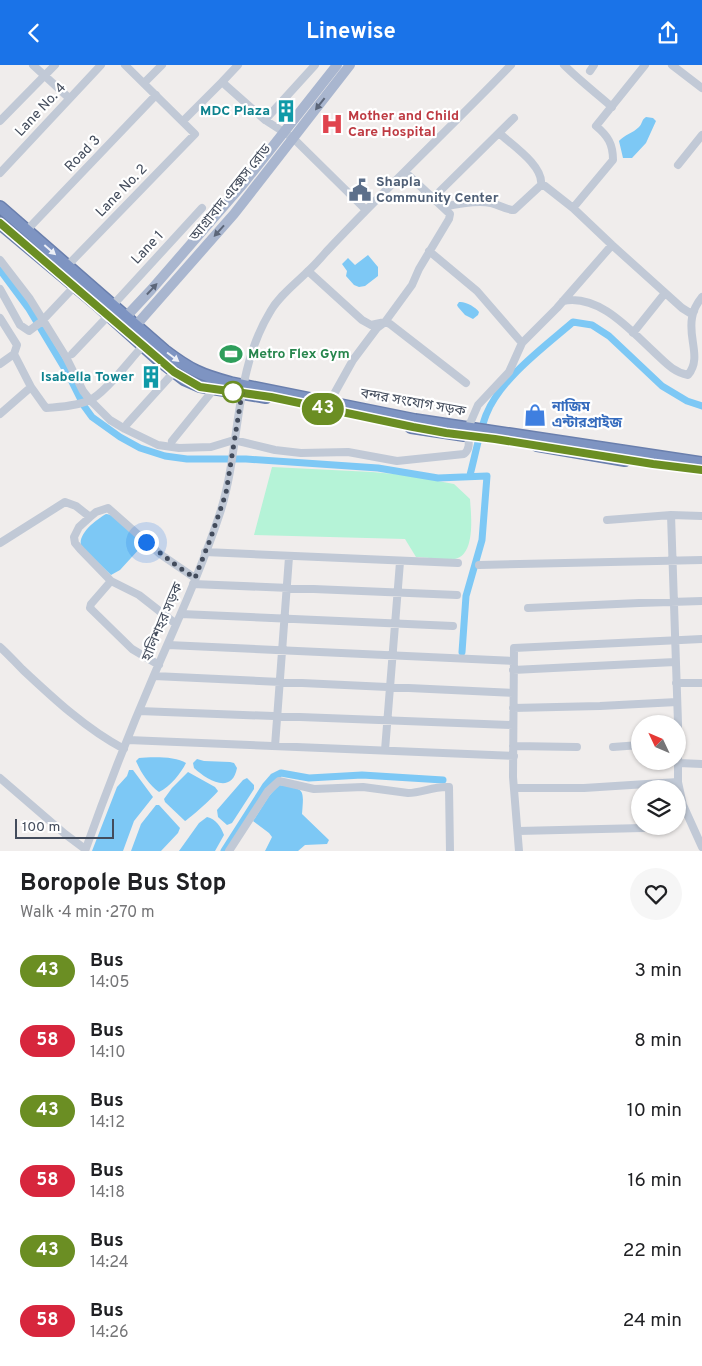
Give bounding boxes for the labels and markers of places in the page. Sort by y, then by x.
building icon: MDC Plaza [273,98,299,124]
place label: MDC Plaza [200,103,270,120]
place label: Mother and Child Care Hospital [348,108,459,141]
hospital icon: Mother and Child Care Hospital [319,111,345,137]
place label: Shapla Community Center [376,174,499,207]
public building icon: Shapla Community Center [347,177,373,203]
sports icon: Metro Flex Gym [218,341,244,367]
place label: Metro Flex Gym [248,346,350,363]
building icon: Isabella Tower [138,364,164,390]
place label: Isabella Tower [41,369,134,386]
unlabelled marker [222,381,244,403]
place label: নাজিম এন্টারপ্রাইজ [551,398,622,432]
shop icon: নাজিম এন্টারপ্রাইজ [522,402,548,428]

